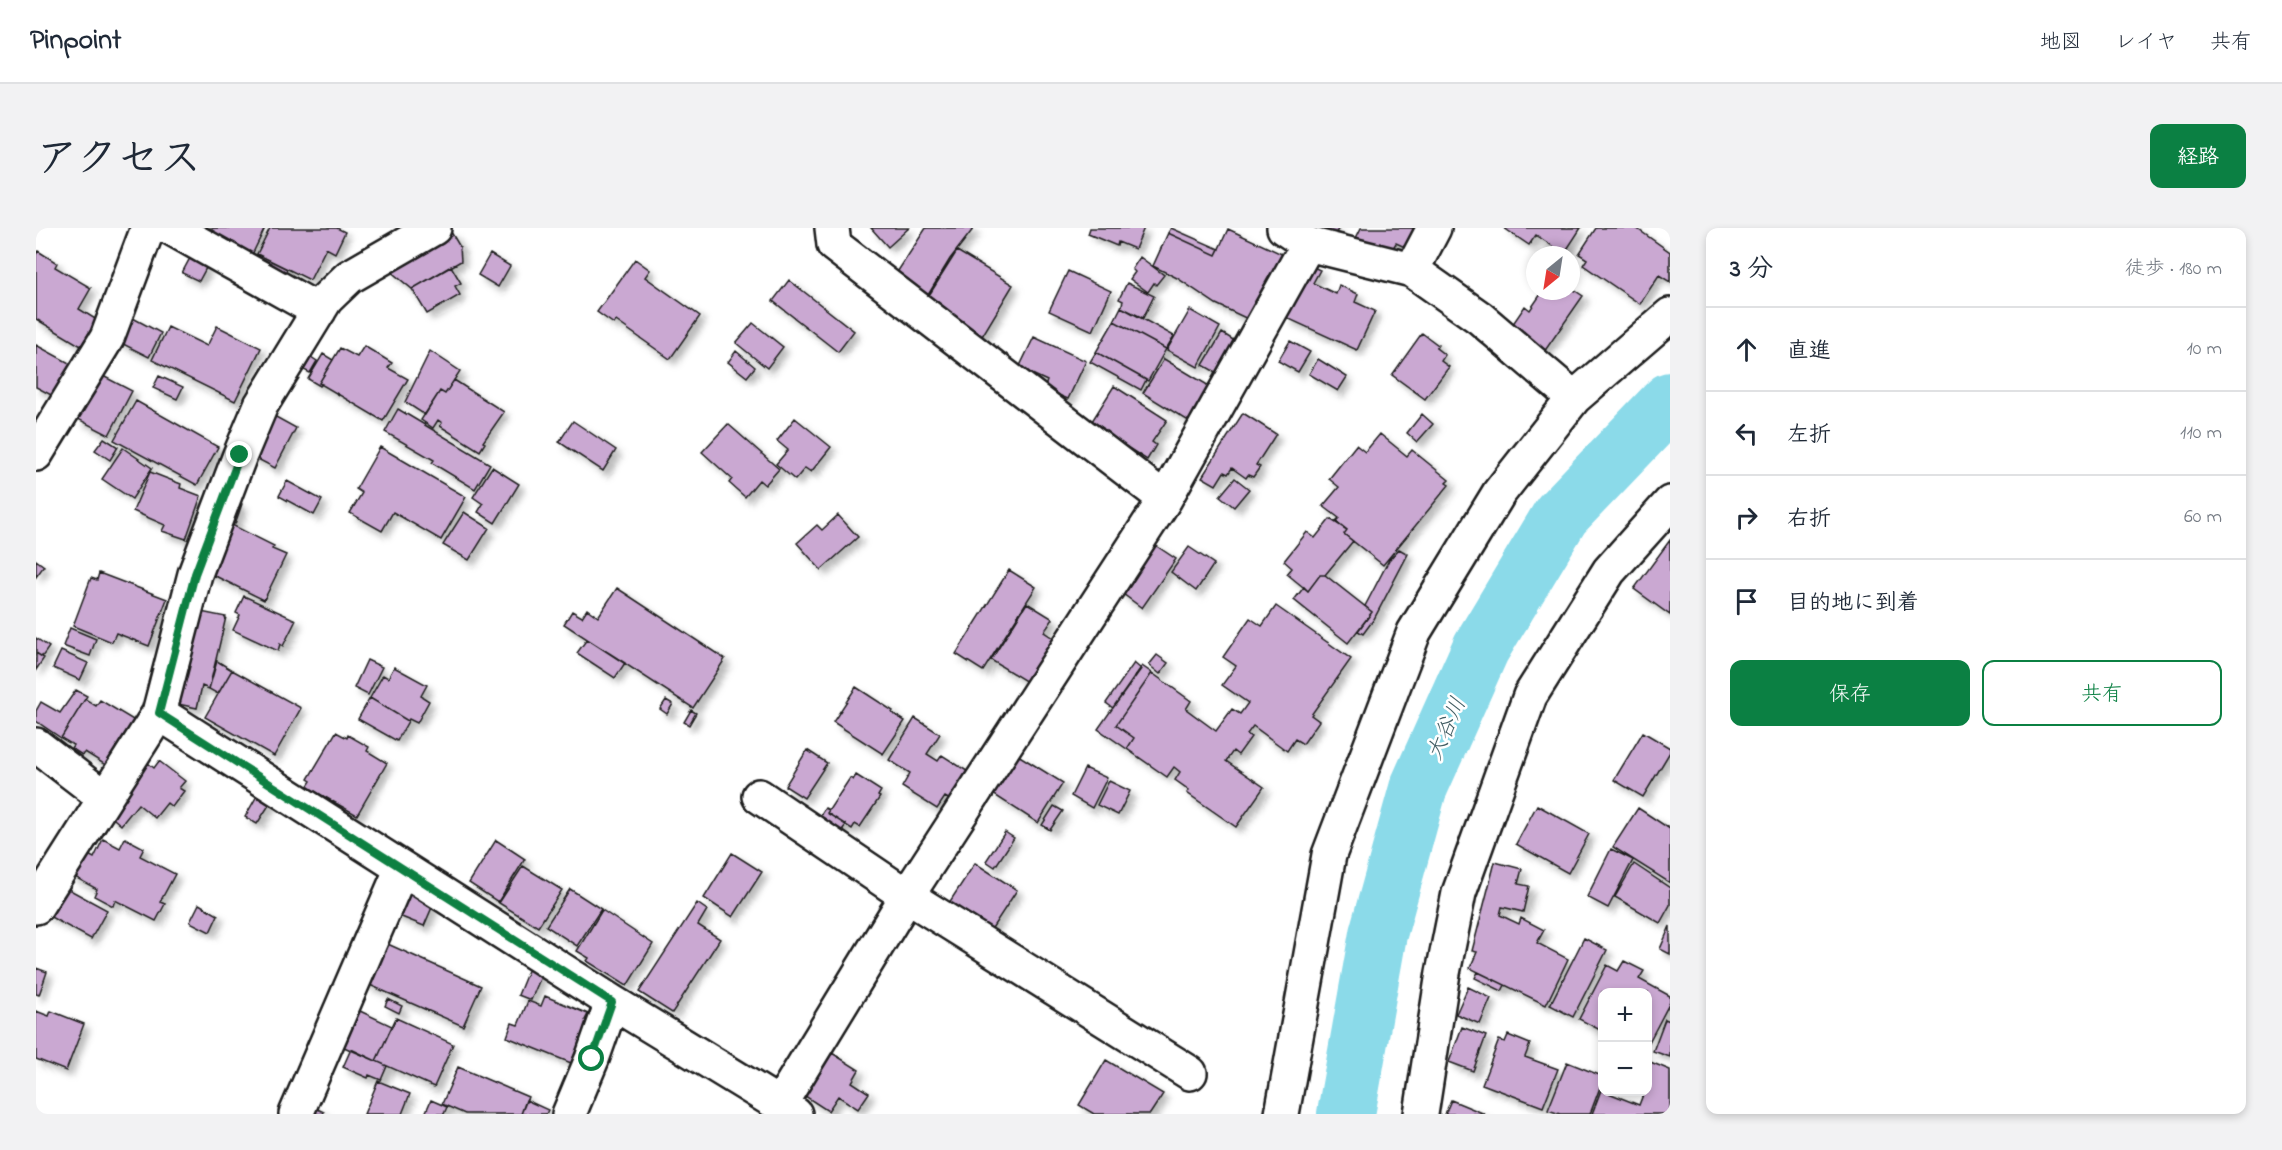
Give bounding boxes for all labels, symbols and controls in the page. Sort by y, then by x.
text: Pinpoint [30,21,121,62]
text: 地図 [2040,28,2082,58]
text: レイヤ [2115,28,2177,58]
text: 共有 [2210,28,2252,58]
button: 経路 [2150,124,2246,188]
text: アクセス [36,130,201,191]
north arrow [1526,246,1580,300]
text: 3 分 [1730,251,1773,289]
text: 徒歩 · 180 m [2125,255,2222,284]
icon: ahead [1730,333,1763,366]
text: 10 m [2186,335,2222,364]
text: 直進 [1787,336,1831,368]
icon: left [1730,417,1763,450]
text: 110 m [2180,419,2222,448]
text: 左折 [1787,420,1831,452]
route end [226,441,252,467]
icon: right [1730,501,1763,534]
text: 60 m [2184,503,2222,532]
text: 右折 [1787,504,1831,536]
icon: arrive [1730,585,1763,618]
text: 目的地に到着 [1787,588,1919,620]
button: 保存 [1730,660,1970,726]
button: 共有 [1982,660,2222,726]
water label: 大谷川 [1420,693,1476,766]
map controls [1598,988,1652,1096]
button: + [1598,988,1652,1042]
button: − [1598,1042,1652,1096]
route start [578,1045,604,1071]

